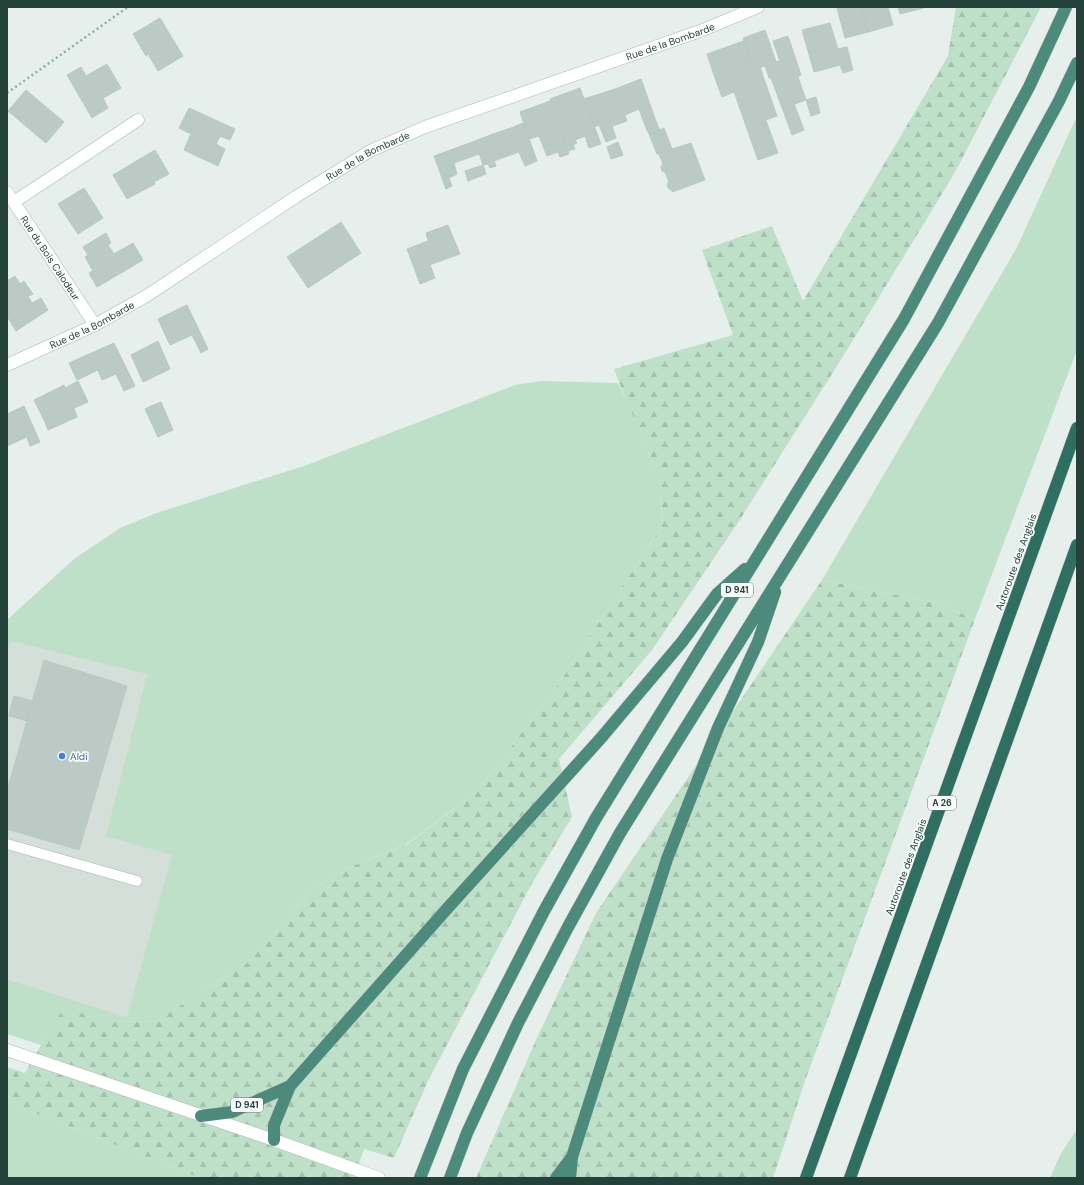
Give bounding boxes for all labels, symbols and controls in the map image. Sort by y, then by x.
street label: Rue de la Bombarde [624,19,717,63]
street label: Rue de la Bombarde [323,128,412,183]
street label: Rue du Bois Calodeur [18,213,83,303]
street label: Rue de la Bombarde [47,298,137,351]
street label: Autoroute des Anglais [992,512,1040,612]
road number: D 941 [721,583,753,597]
place label: Aldi [70,750,88,763]
marker: Aldi [57,751,67,761]
road number: A 26 [928,796,956,810]
street label: Autoroute des Anglais [882,817,930,917]
road number: D 941 [231,1098,263,1112]

